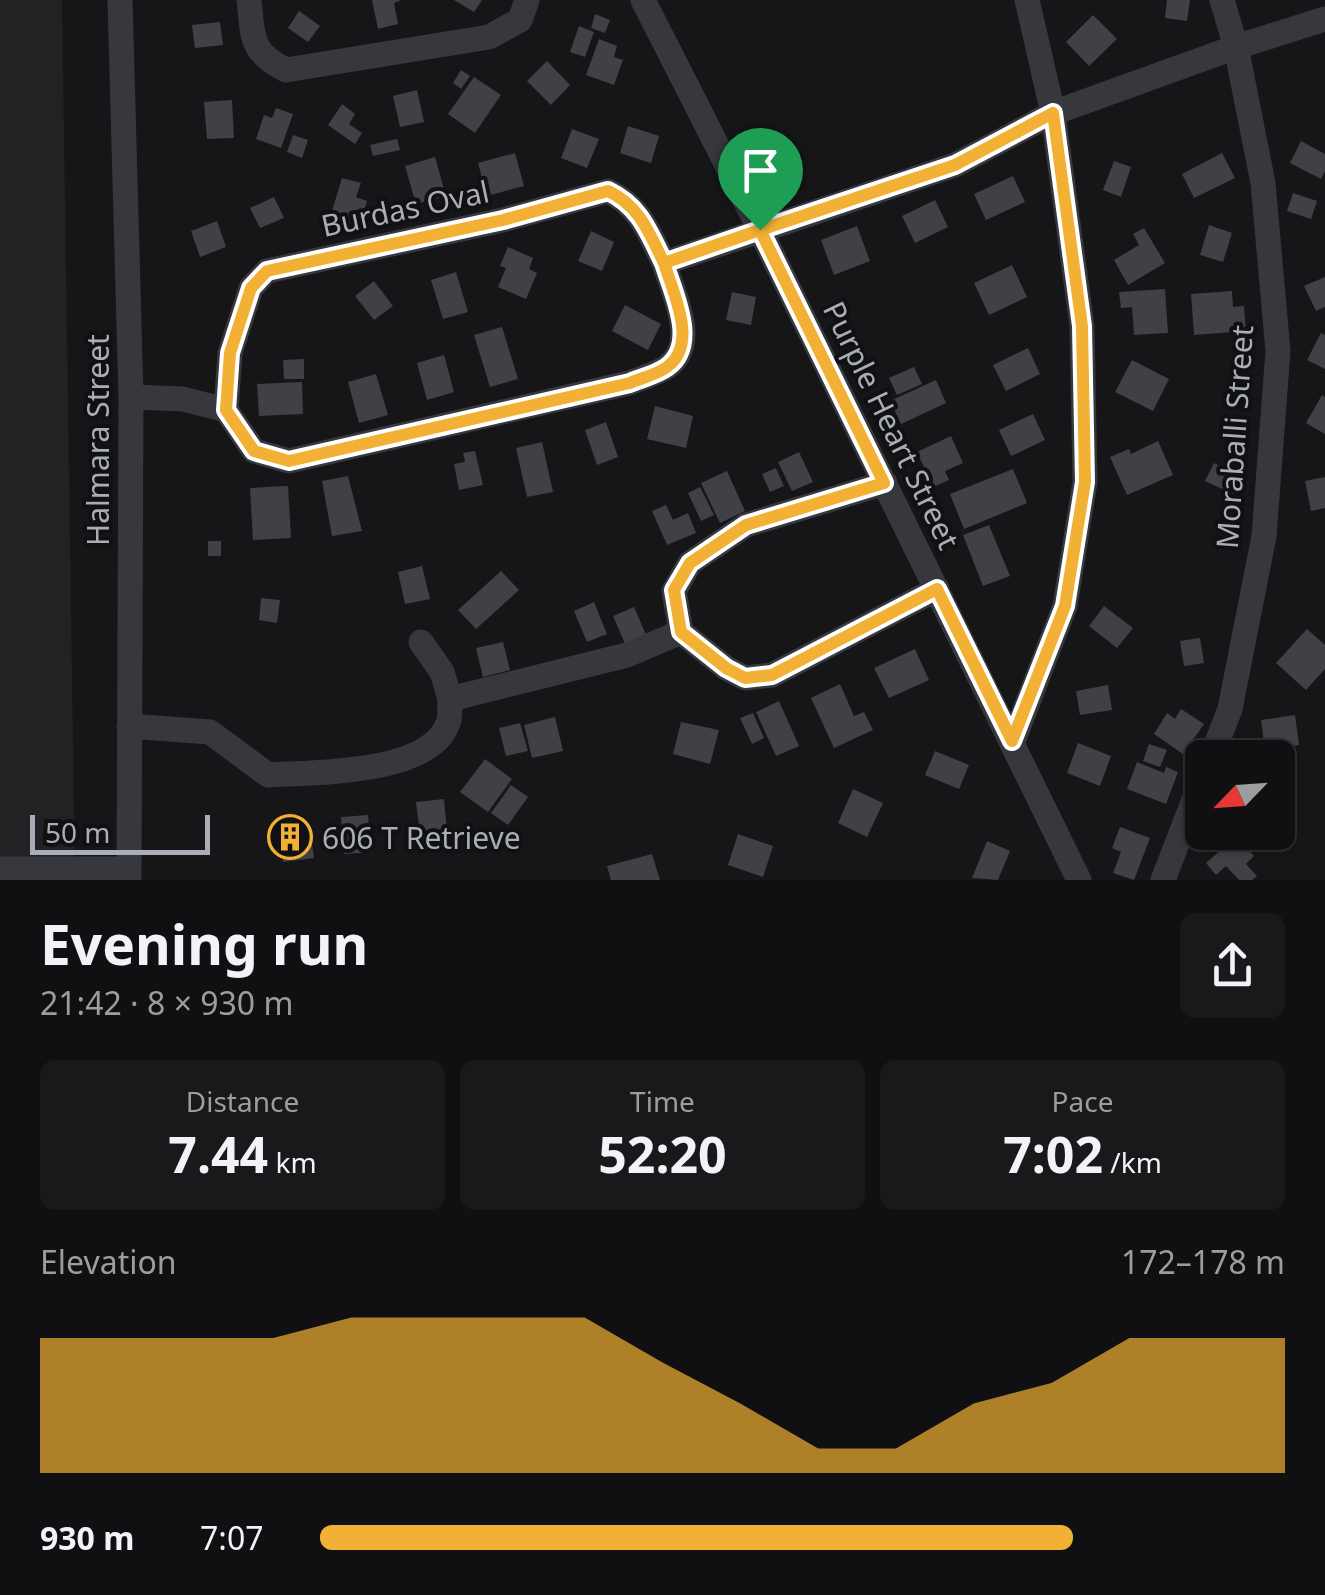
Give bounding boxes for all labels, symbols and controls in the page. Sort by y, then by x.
pin [718,128,803,231]
icon: arrive [733,143,788,198]
street label: Burdas Oval [317,170,493,246]
street label: Purple Heart Street [814,294,970,556]
street label: Moraballi Street [1206,324,1262,550]
street label: Halmara Street [77,334,118,546]
north arrow [1185,740,1295,850]
map controls [1185,740,1295,850]
scale bar [30,810,210,854]
text: 50 m [45,813,111,851]
building icon: 606 T Retrieve [267,814,313,860]
place label: 606 T Retrieve [322,817,521,858]
text: Evening run [40,906,368,981]
button: share [1180,913,1285,1018]
text: 21:42 · 8 × 930 m [40,981,293,1024]
text: Distance [186,1082,299,1120]
text: Time [630,1082,695,1120]
text: Pace [1052,1082,1113,1120]
text: 7.44 [168,1120,268,1188]
text: 52:20 [598,1120,727,1188]
text: 7:02 [1003,1120,1103,1188]
text: km [268,1143,317,1181]
text: /km [1103,1143,1162,1181]
text: Elevation [40,1240,177,1283]
text: 172–178 m [1121,1240,1285,1283]
text: 930 m [40,1516,134,1559]
text: 7:07 [200,1516,264,1559]

